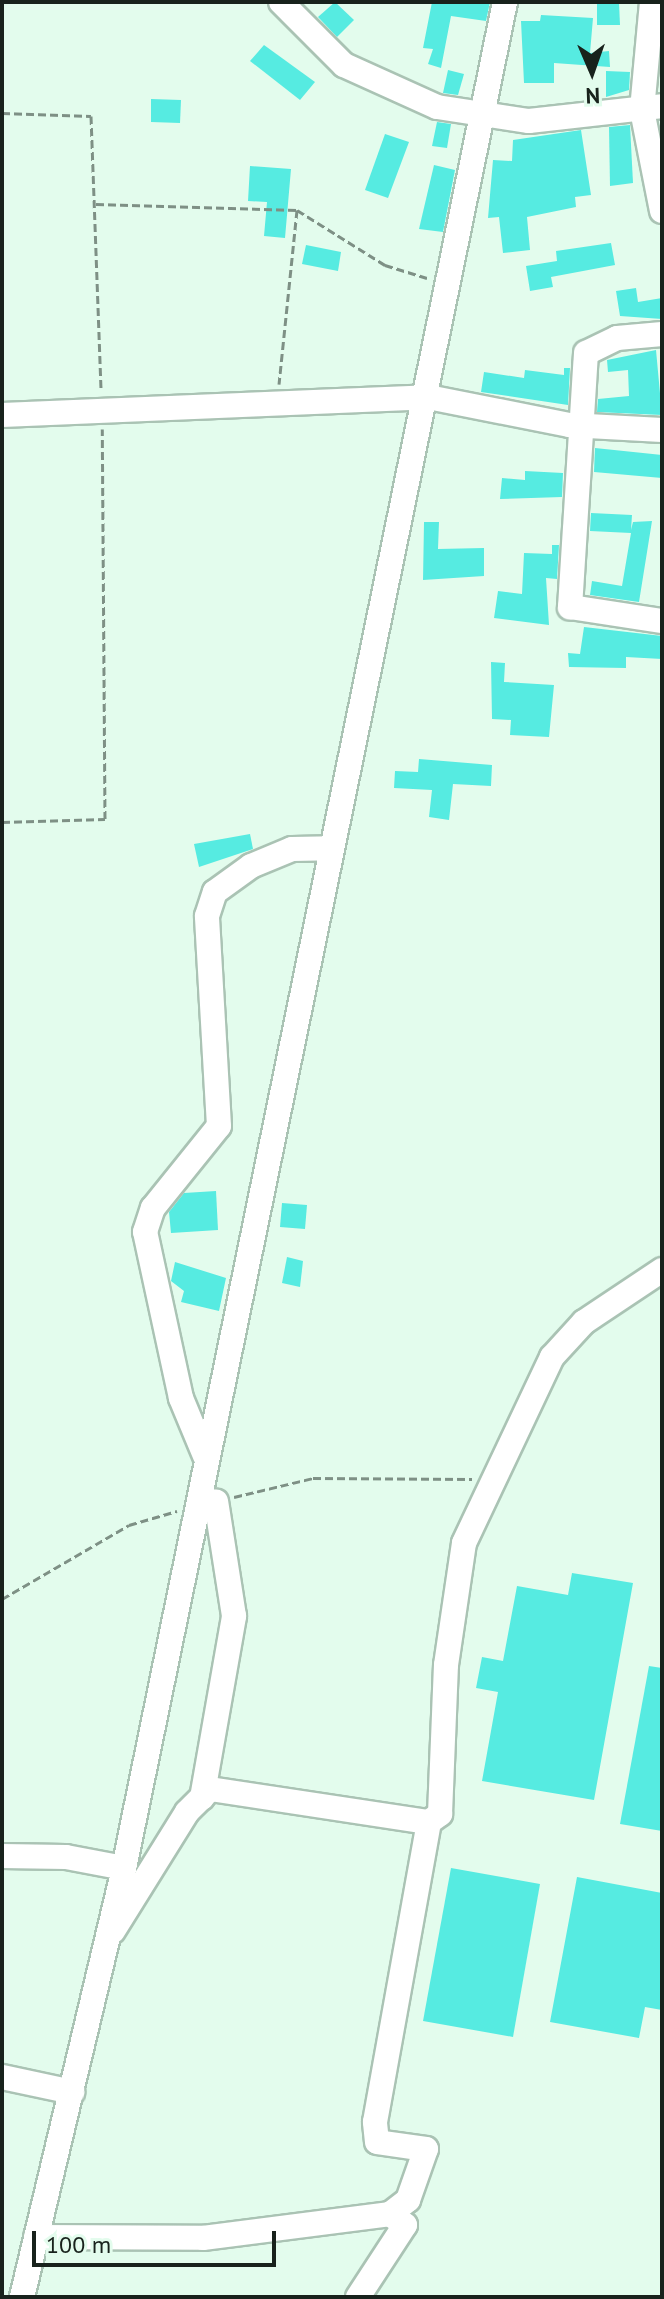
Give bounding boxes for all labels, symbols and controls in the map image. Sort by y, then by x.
north arrow [552,32,632,112]
text: N [585,82,601,110]
scale bar [36,2215,280,2265]
text: 100 m [46,2229,111,2260]

